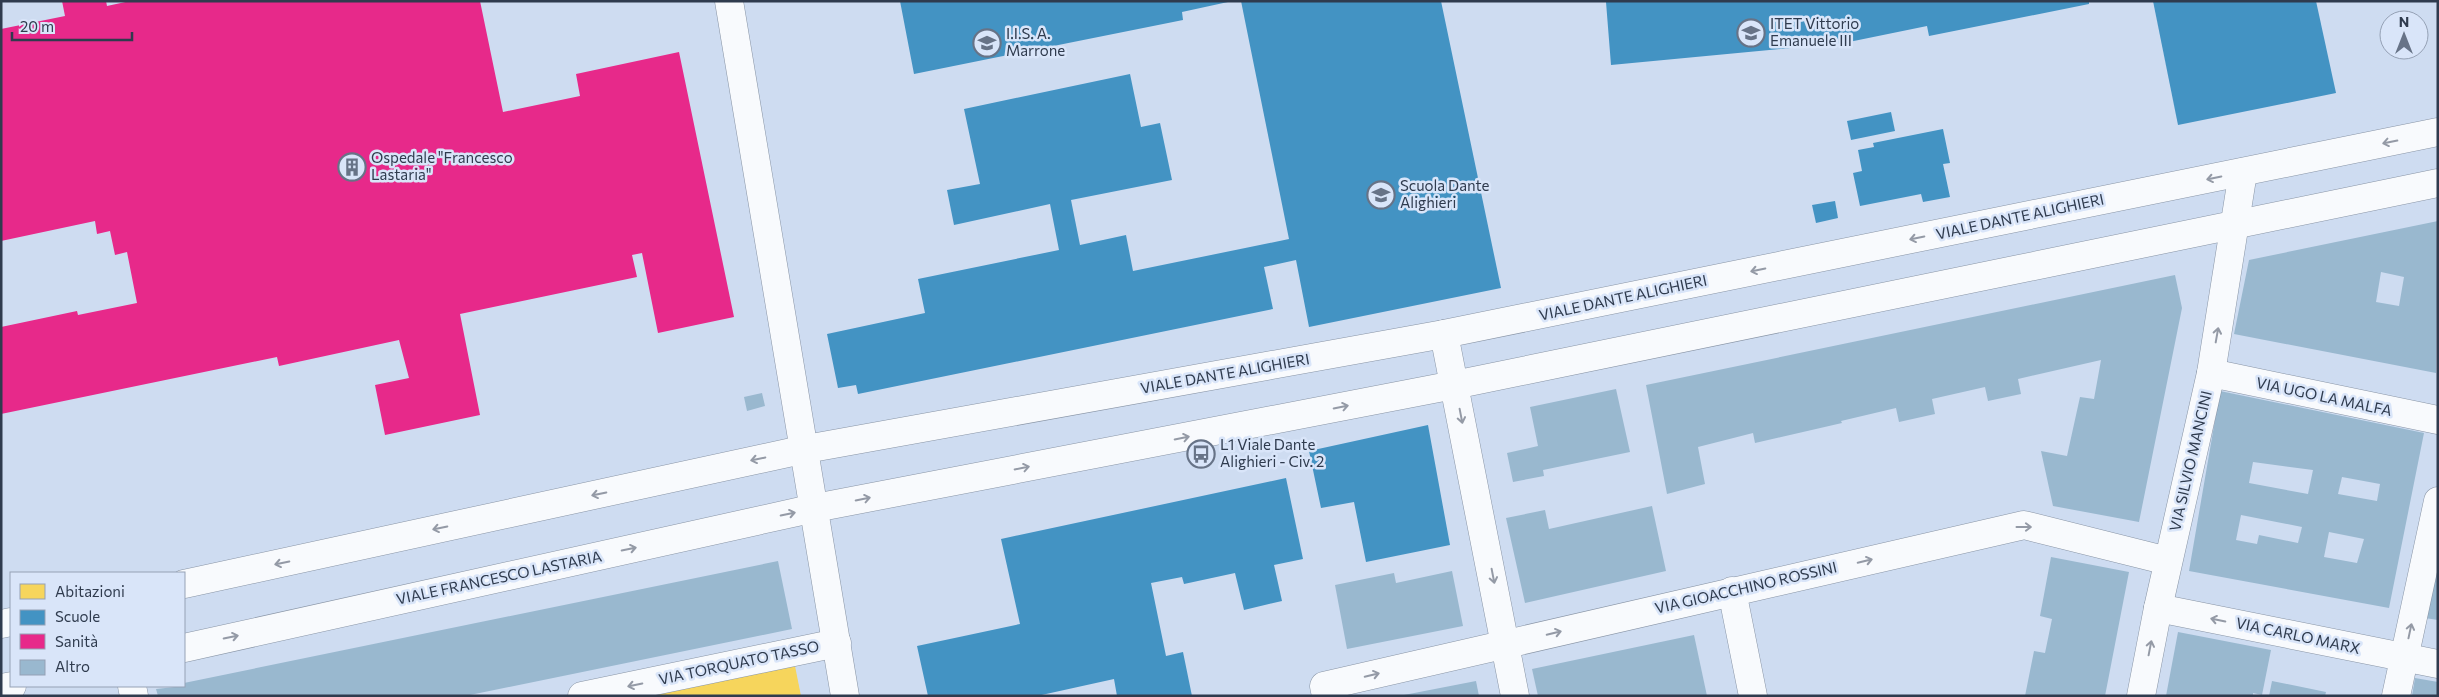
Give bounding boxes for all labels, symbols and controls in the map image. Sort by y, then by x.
scale bar [12,10,132,42]
north arrow [2379,10,2429,60]
text: N [2399,13,2409,30]
place label: ITET Vittorio Emanuele III [1770,14,1859,49]
text: 20 m [20,17,54,35]
school or university icon: ITET Vittorio Emanuele III [1736,18,1766,48]
place label: I.I.S. A. Marrone [1006,24,1065,59]
school or university icon: I.I.S. A. Marrone [972,28,1002,58]
one-way arrow [2382,138,2398,147]
place label: Ospedale "Francesco Lastaria" [371,148,513,183]
building icon: Ospedale "Francesco Lastaria" [337,152,367,182]
one-way arrow [2206,173,2222,183]
place label: Scuola Dante Alighieri [1400,176,1490,211]
school or university icon: Scuola Dante Alighieri [1366,180,1396,210]
street label: VIALE DANTE ALIGHIERI [1934,189,2106,243]
one-way arrow [1910,234,1926,243]
one-way arrow [1750,266,1766,276]
street label: VIALE DANTE ALIGHIERI [1537,270,1709,324]
one-way arrow [2213,327,2223,343]
street label: VIALE DANTE ALIGHIERI [1139,349,1311,397]
street label: VIA UGO LA MALFA [2255,373,2394,419]
street label: VIA SILVIO MANCINI [2165,389,2215,533]
one-way arrow [1333,402,1349,411]
one-way arrow [1456,408,1466,424]
one-way arrow [1173,432,1189,442]
place label: L1 Viale Dante Alighieri - Civ. 2 [1220,435,1324,470]
bus stop icon: L1 Viale Dante Alighieri - Civ. 2 [1186,439,1216,469]
one-way arrow [750,455,766,464]
one-way arrow [1014,463,1030,473]
one-way arrow [592,490,608,499]
one-way arrow [854,494,870,504]
one-way arrow [779,509,795,518]
one-way arrow [2015,522,2031,532]
one-way arrow [433,524,449,534]
one-way arrow [621,544,637,554]
street label: VIALE FRANCESCO LASTARIA [394,546,603,608]
one-way arrow [1857,556,1873,565]
street label: VIA GIOACCHINO ROSSINI [1653,557,1839,617]
one-way arrow [274,559,290,568]
one-way arrow [1489,567,1498,583]
legend [10,572,185,687]
text: Abitazioni [55,582,125,600]
text: Scuole [55,607,100,625]
street label: VIA CARLO MARX [2234,613,2362,657]
one-way arrow [2211,615,2227,624]
one-way arrow [2406,623,2415,639]
one-way arrow [1546,628,1562,637]
text: Sanità [55,632,98,650]
one-way arrow [223,632,239,641]
street label: VIA TORQUATO TASSO [657,636,821,688]
one-way arrow [2146,640,2155,656]
text: Altro [55,657,90,675]
one-way arrow [1363,670,1379,679]
one-way arrow [627,681,643,690]

